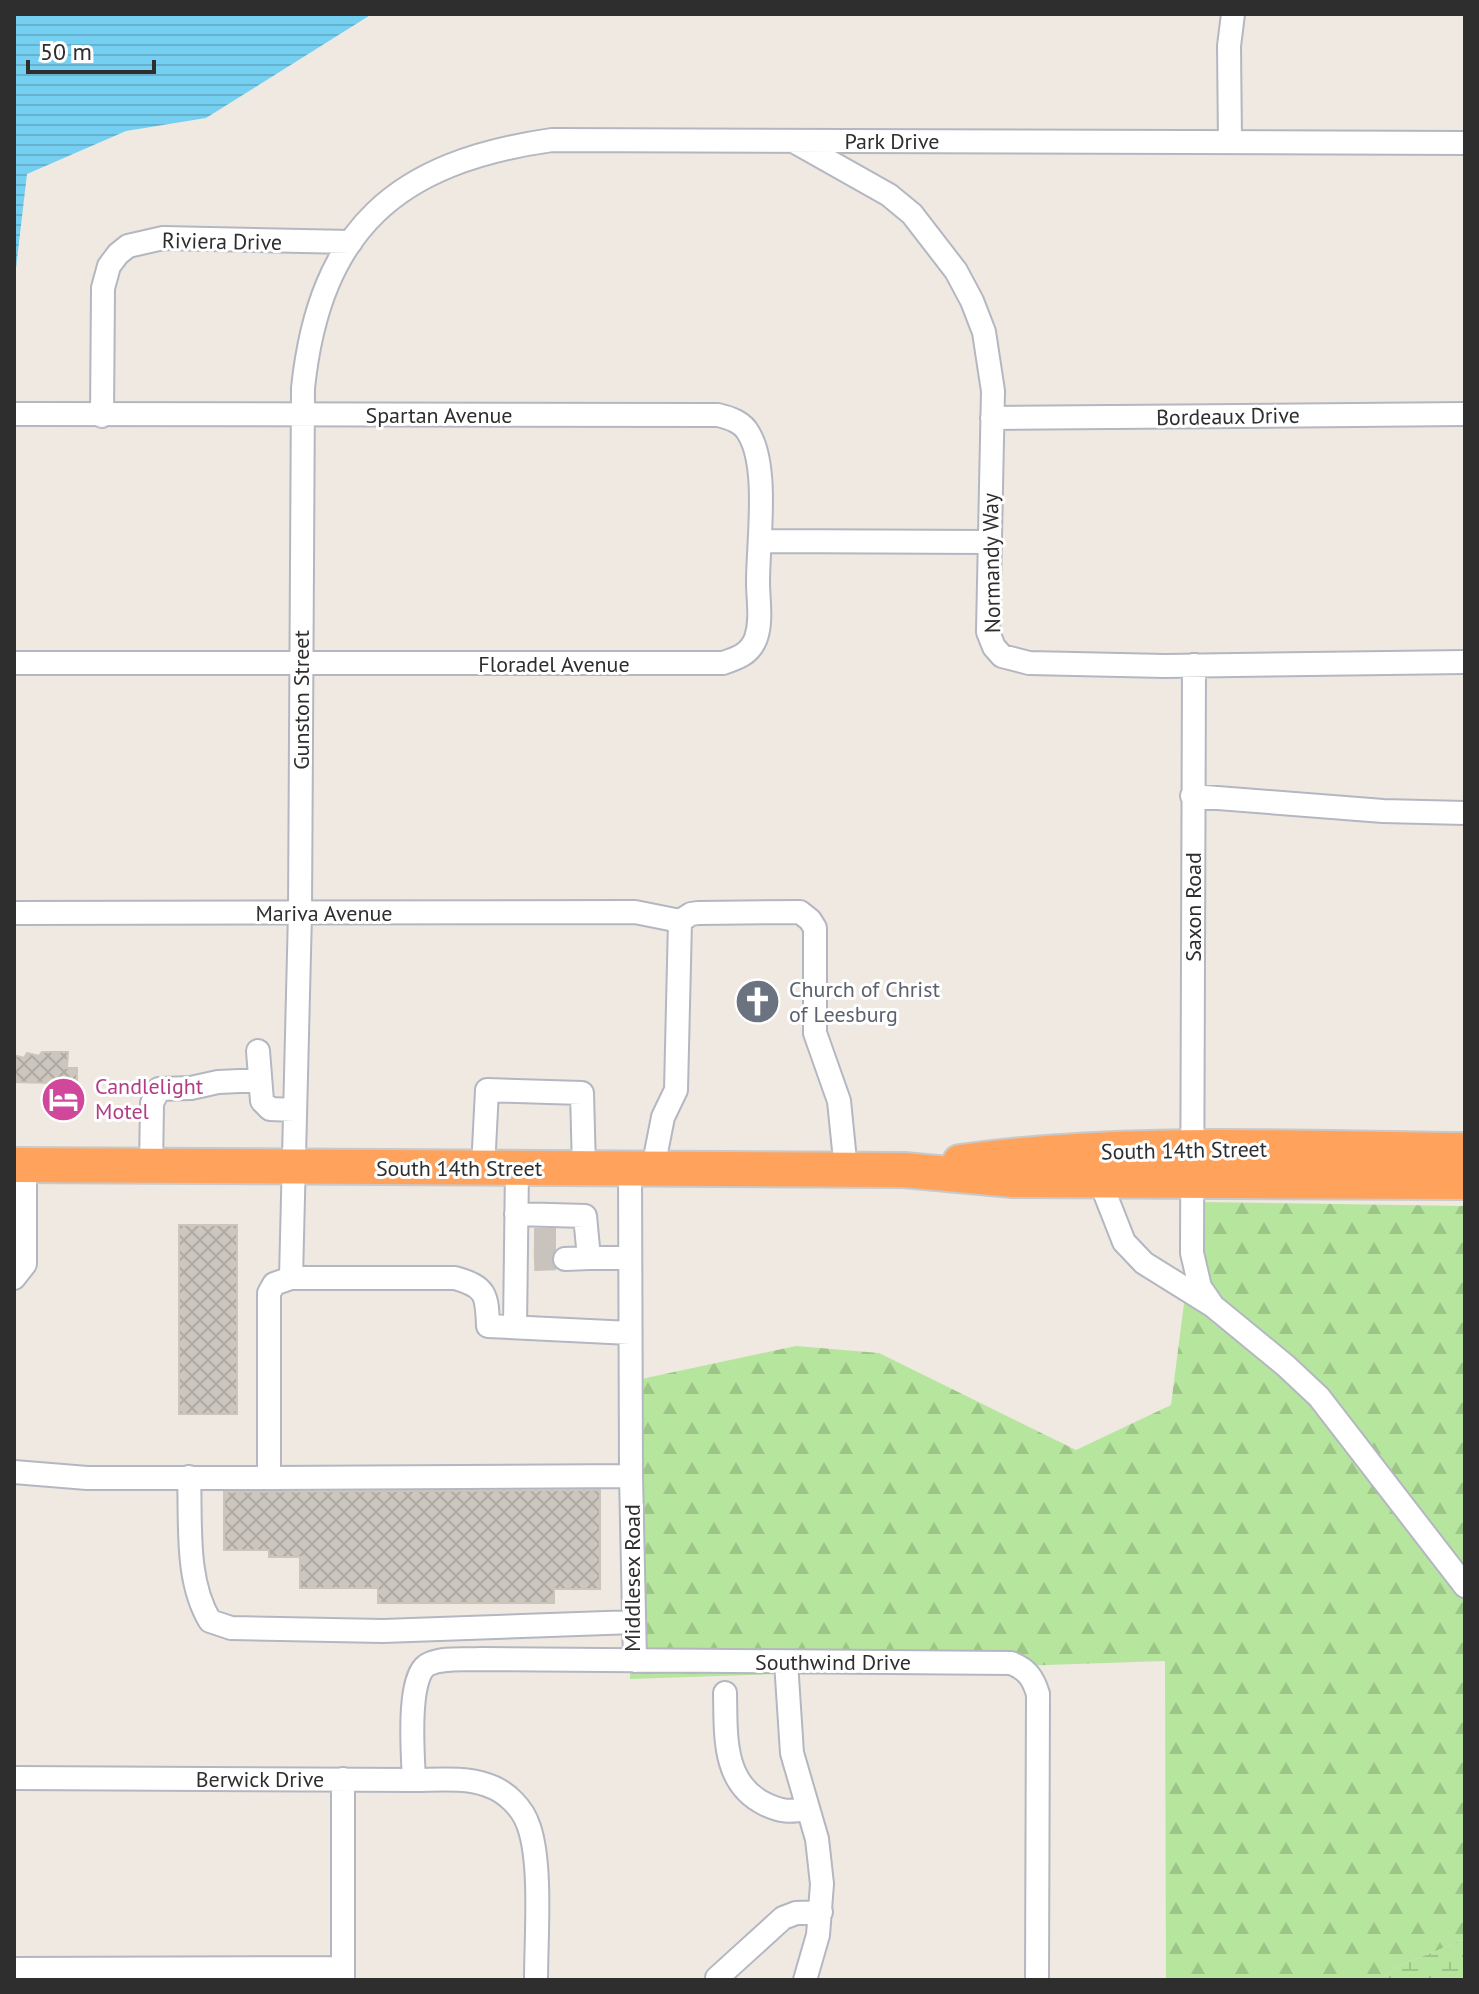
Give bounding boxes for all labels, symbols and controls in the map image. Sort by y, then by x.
scale bar [28,24,154,74]
text: 50 m [40,36,92,67]
street label: Park Drive [845,127,939,155]
street label: Riviera Drive [162,226,282,256]
street label: Spartan Avenue [366,401,512,429]
street label: Bordeaux Drive [1156,401,1300,431]
street label: Normandy Way [976,492,1006,633]
street label: Gunston Street [287,630,315,770]
street label: Floradel Avenue [478,650,630,678]
street label: Saxon Road [1179,852,1207,962]
street label: Mariva Avenue [255,899,393,927]
place label: Church of Christ of Leesburg [789,975,940,1028]
church icon: Church of Christ of Leesburg [734,978,782,1026]
place label: Candlelight Motel [95,1072,204,1125]
hotel icon: Candlelight Motel [40,1075,88,1123]
street label: South 14th Street [1101,1135,1268,1165]
street label: South 14th Street [376,1154,543,1182]
street label: Middlesex Road [618,1504,646,1652]
street label: Southwind Drive [755,1648,911,1676]
street label: Berwick Drive [196,1765,324,1793]

